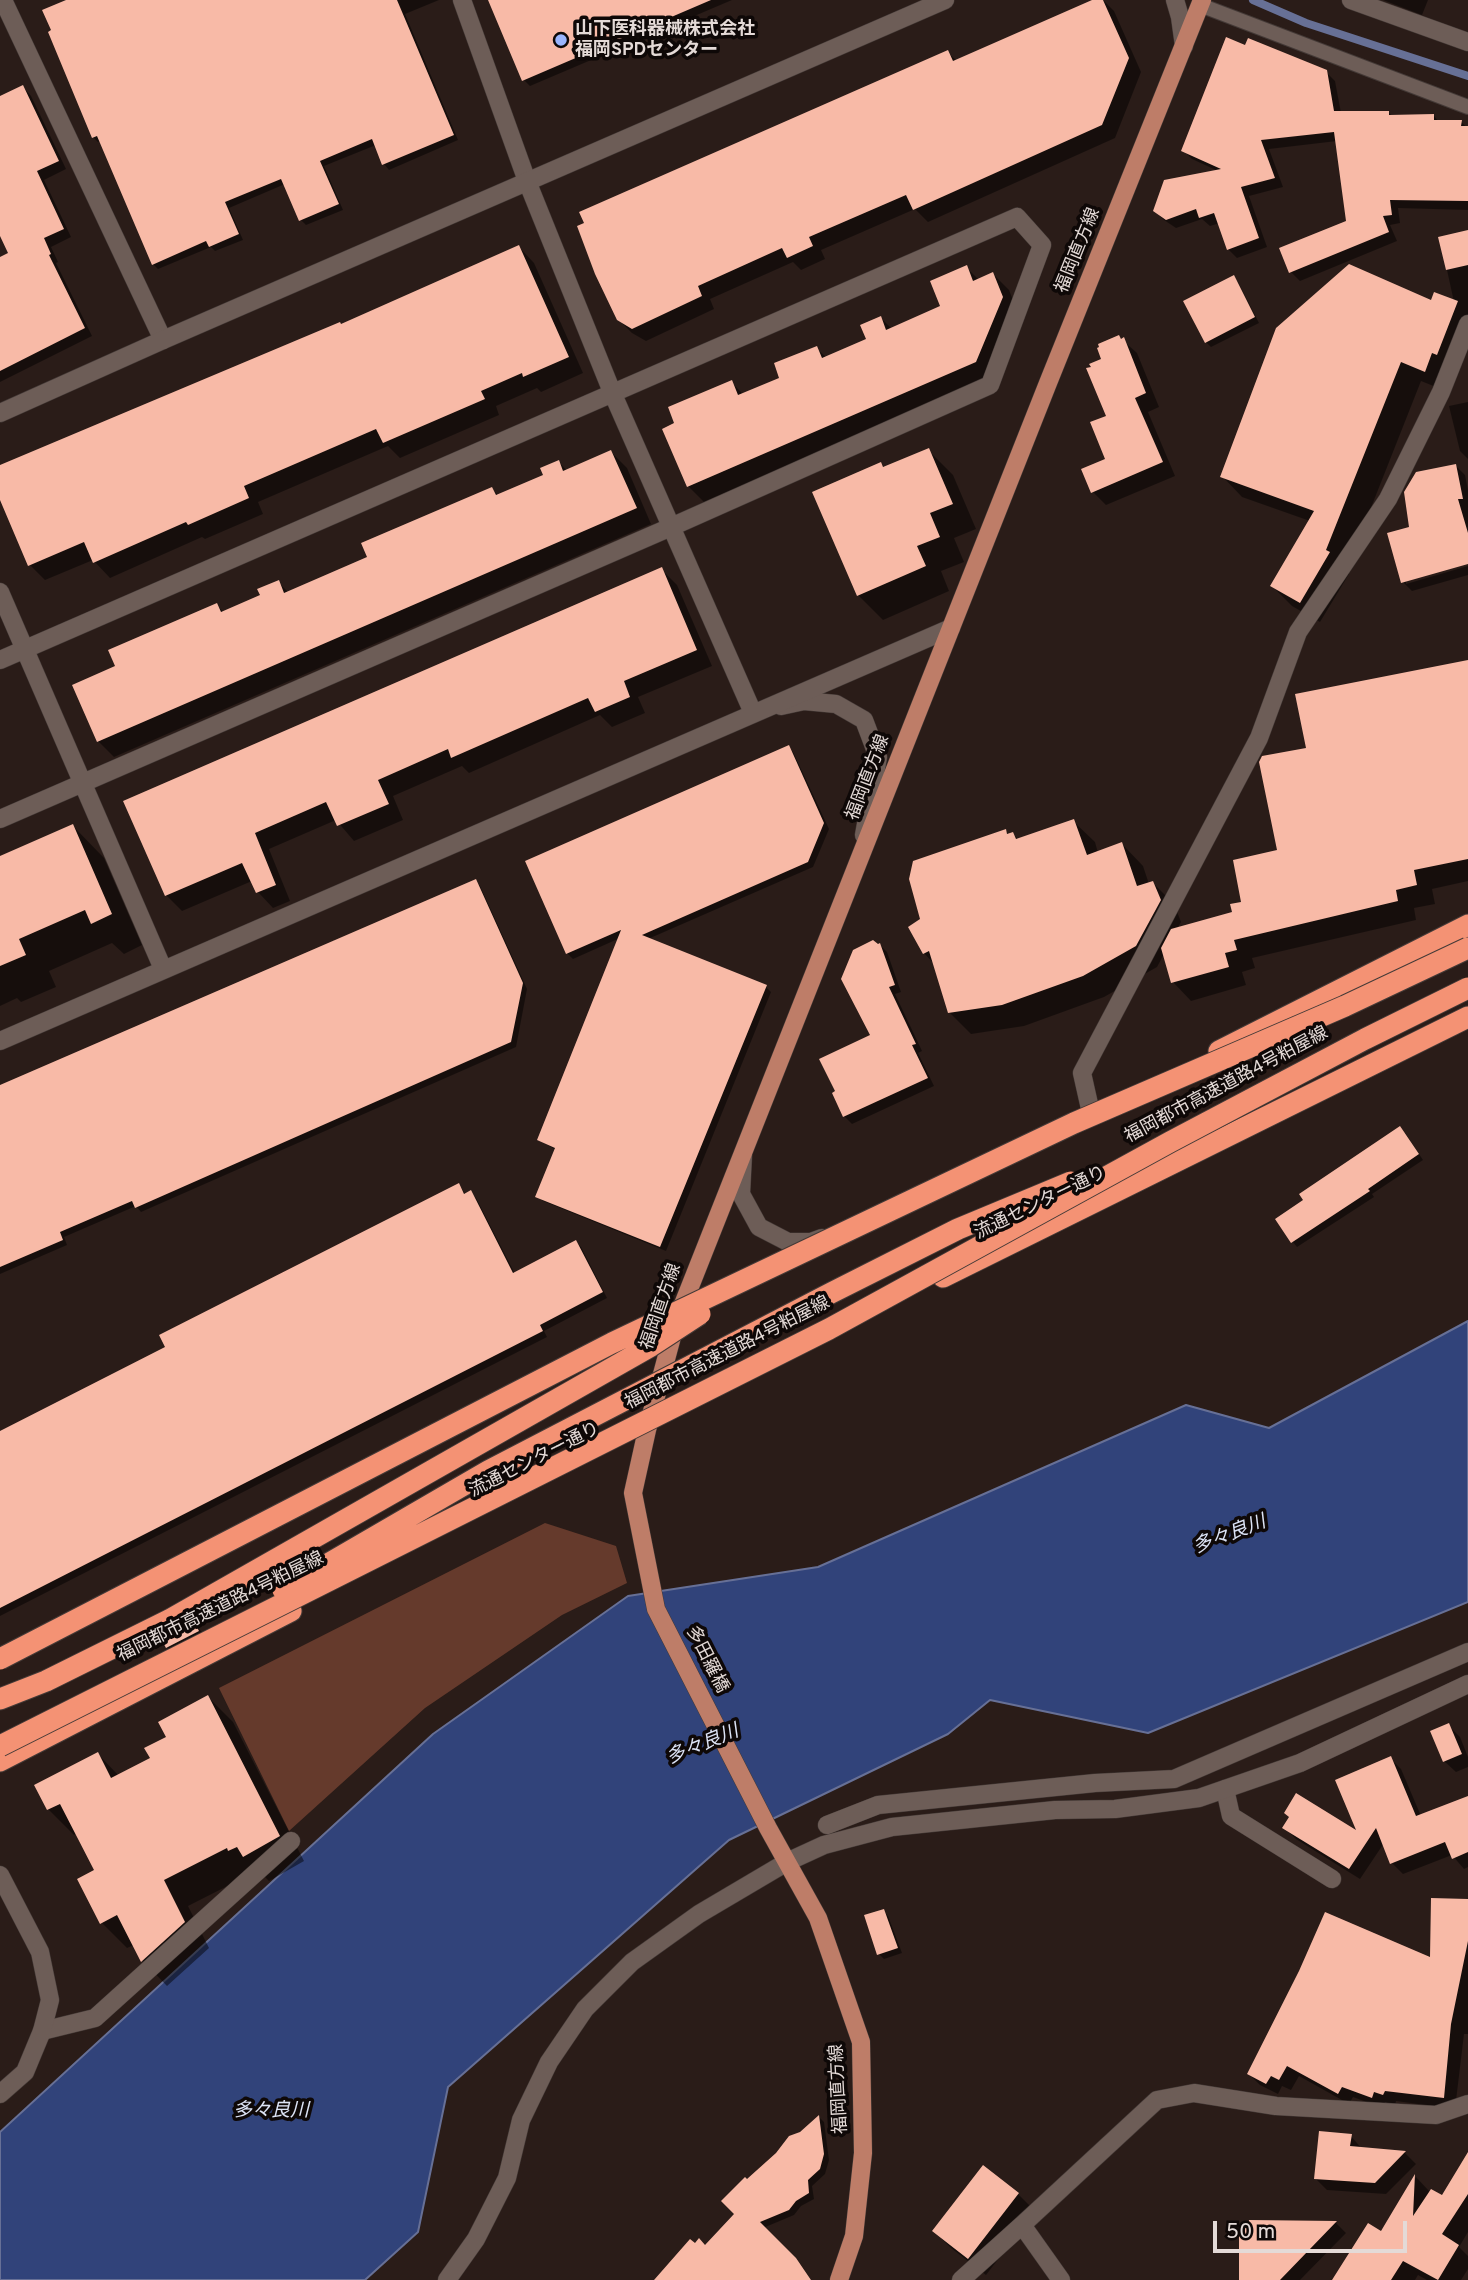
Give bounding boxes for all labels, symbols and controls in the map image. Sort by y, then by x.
place label: 山下医科器械株式会社 福岡SPDセンター [575,19,755,61]
marker: 山下医科器械株式会社 福岡SPDセンター [553,32,569,48]
street label: 福岡直方線 [1052,205,1106,297]
street label: 福岡直方線 [843,732,895,824]
street label: 福岡都市高速道路4号粕屋線 [1122,1023,1332,1149]
street label: 流通センター通り [972,1163,1110,1245]
street label: 福岡直方線 [637,1261,687,1353]
street label: 福岡都市高速道路4号粕屋線 [622,1293,834,1415]
street label: 流通センター通り [466,1419,604,1503]
water label: 多々良川 [1190,1512,1270,1560]
street label: 福岡都市高速道路4号粕屋線 [114,1548,328,1668]
street label: 多田羅橋 [680,1623,732,1697]
water label: 多々良川 [663,1721,743,1771]
street label: 福岡直方線 [827,2043,853,2135]
water label: 多々良川 [233,2101,309,2123]
scale bar [1216,2206,1410,2250]
text: 50 m [1226,2219,1275,2246]

